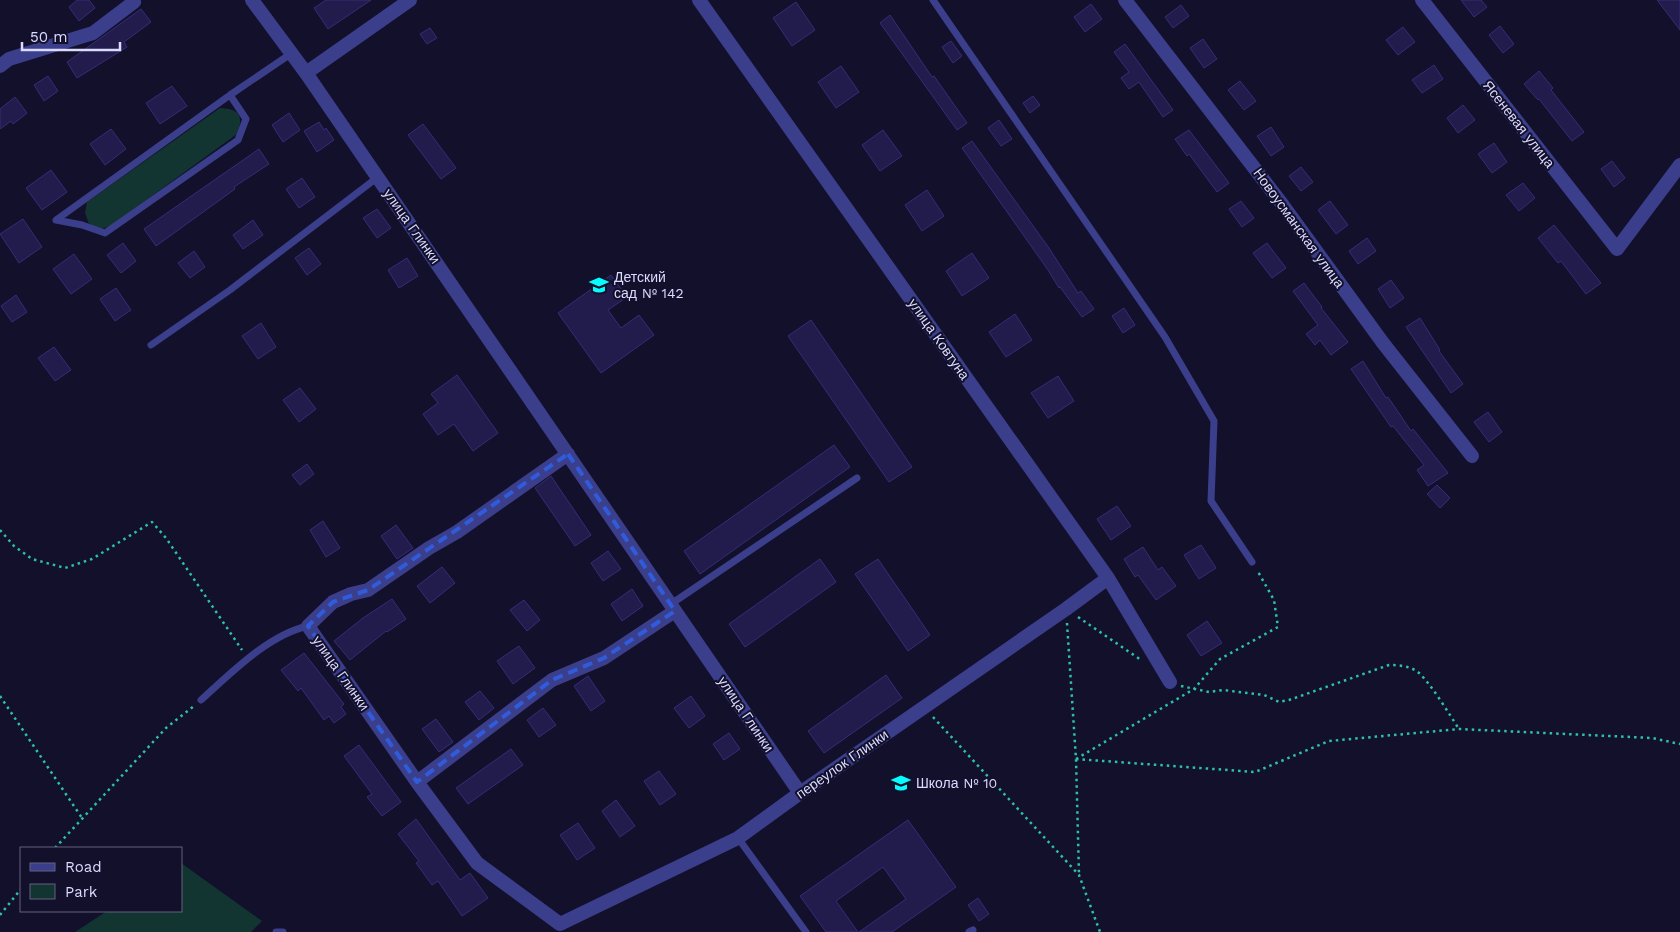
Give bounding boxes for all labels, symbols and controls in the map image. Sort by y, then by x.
scale bar [22,20,120,52]
text: 50 m [30,28,67,46]
street label: Ясеневая улица [1480,77,1558,171]
street label: Новоусманская улица [1250,165,1348,291]
street label: улица Глинки [380,185,444,267]
place label: Детский сад № 142 [614,269,684,301]
school or university icon: Детский сад № 142 [588,274,610,296]
street label: улица Ковтуна [905,295,973,383]
street label: улица Глинки [309,632,373,714]
street label: улица Глинки [715,673,777,755]
street label: переулок Глинки [793,726,891,802]
school or university icon: Школа № 10 [890,772,912,794]
place label: Школа № 10 [916,775,997,791]
legend [20,847,182,912]
text: Road [65,858,102,876]
text: Park [65,883,98,901]

